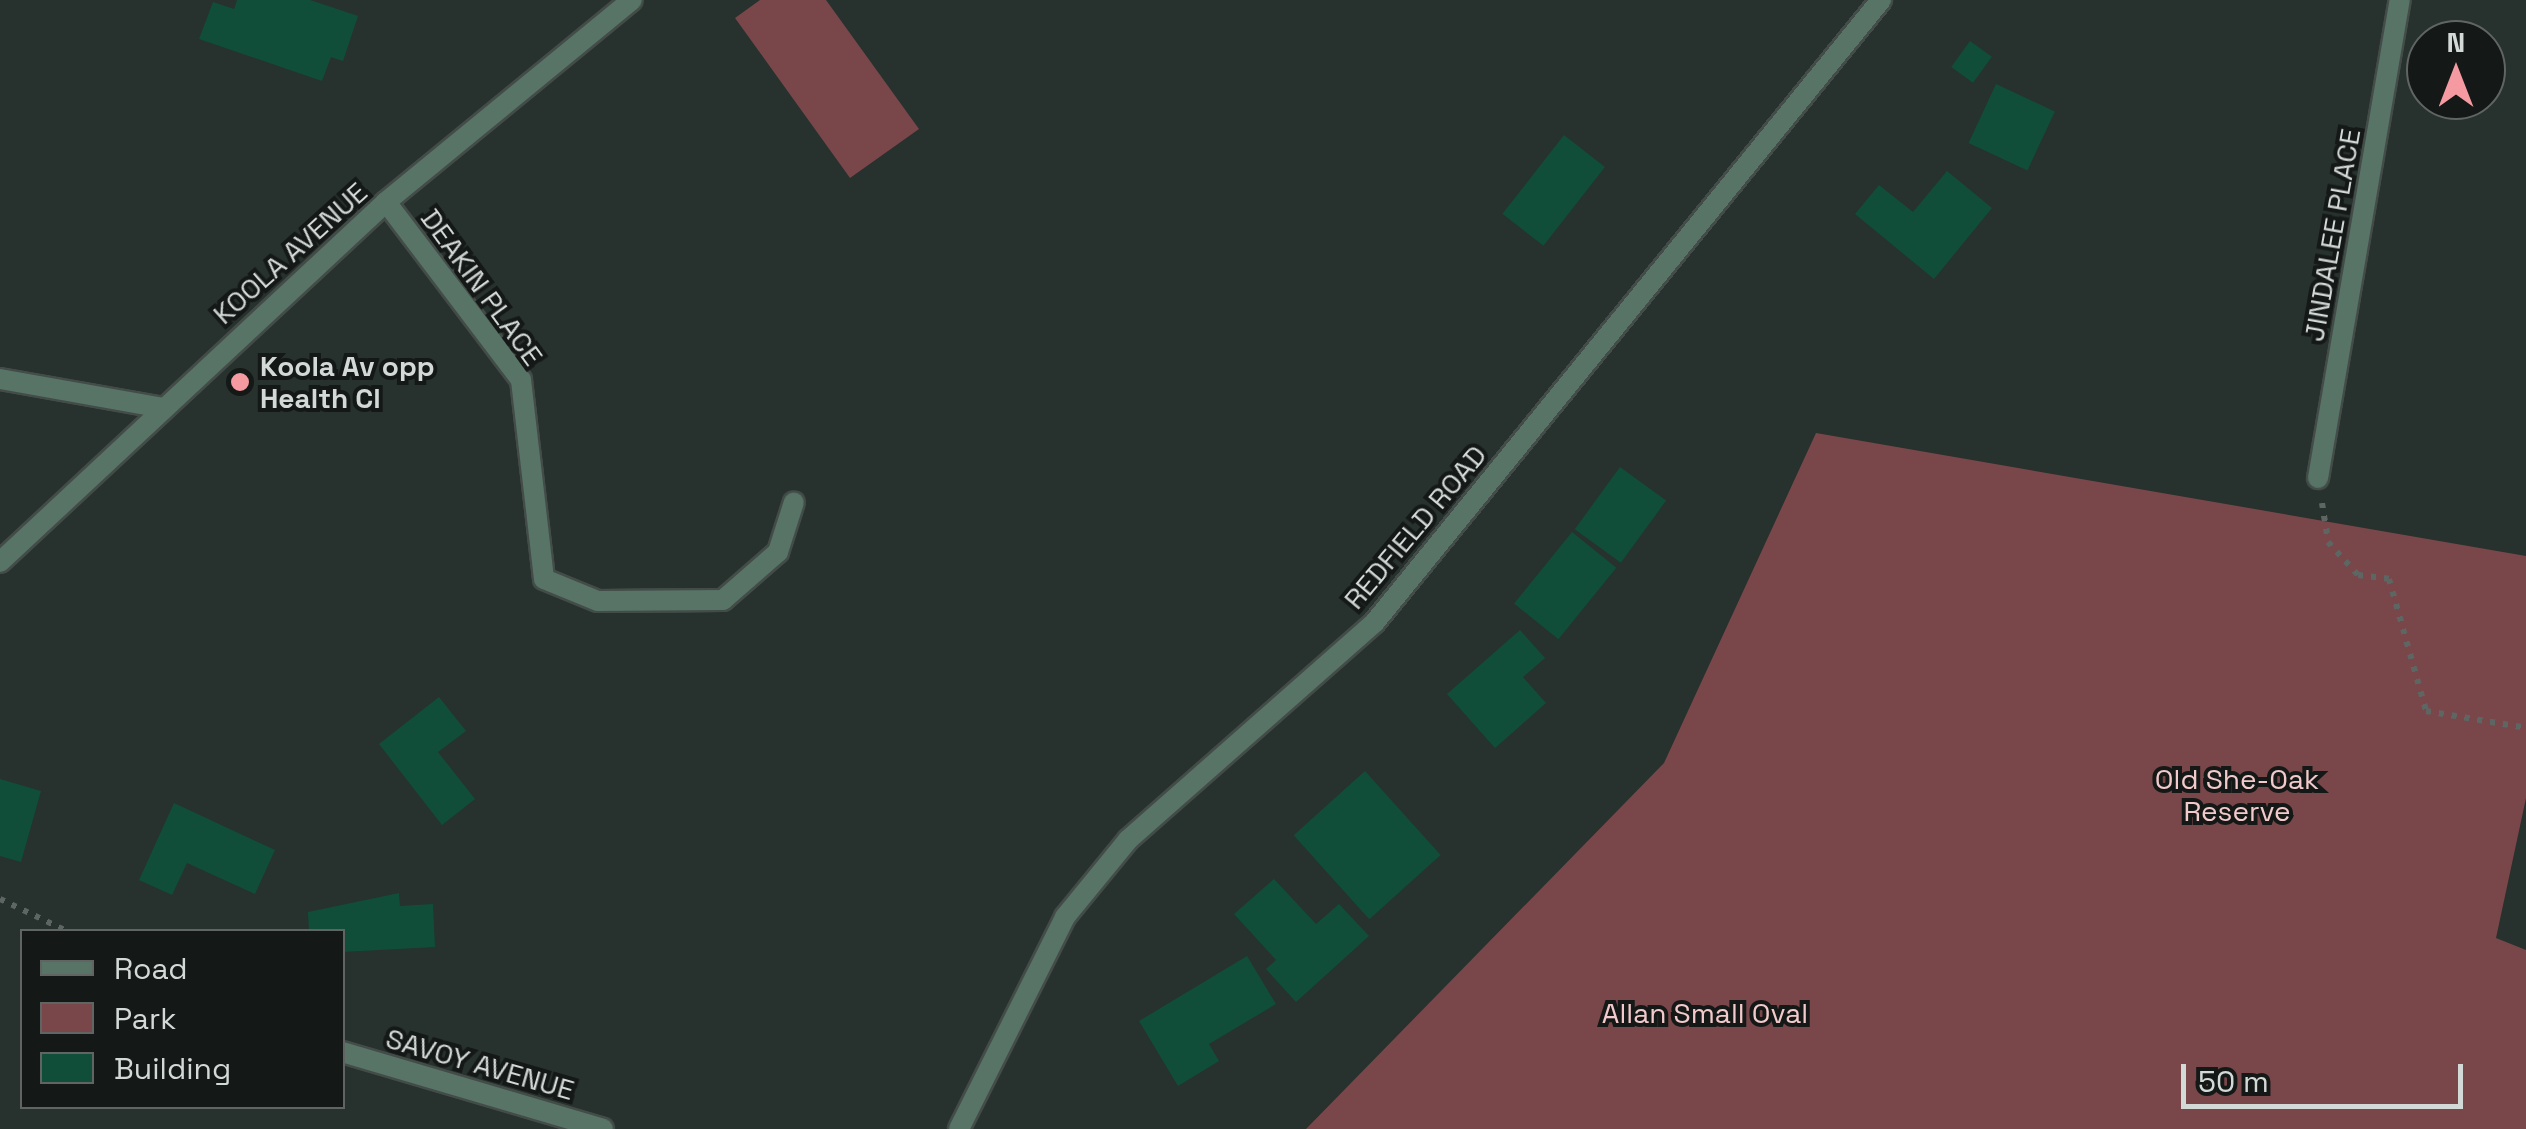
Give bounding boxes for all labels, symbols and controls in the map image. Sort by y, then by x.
north arrow [2406,20,2506,120]
text: N [2447,24,2465,60]
street label: JINDALEE PLACE [2297,126,2367,344]
street label: KOOLA AVENUE [206,175,374,331]
street label: DEAKIN PLACE [414,202,550,372]
place label: Koola Av opp Health Cl [260,349,435,415]
marker: Koola Av opp Health Cl [229,371,251,393]
street label: REDFIELD ROAD [1337,438,1493,616]
park label: Old She-Oak Reserve [2155,762,2319,828]
legend [20,929,345,1109]
text: Road [114,949,188,988]
park label: Allan Small Oval [1602,996,1808,1030]
text: Park [114,999,176,1038]
street label: SAVOY AVENUE [382,1021,578,1107]
scale bar [2186,1044,2468,1106]
text: Building [114,1049,231,1088]
text: 50 m [2198,1062,2269,1101]

